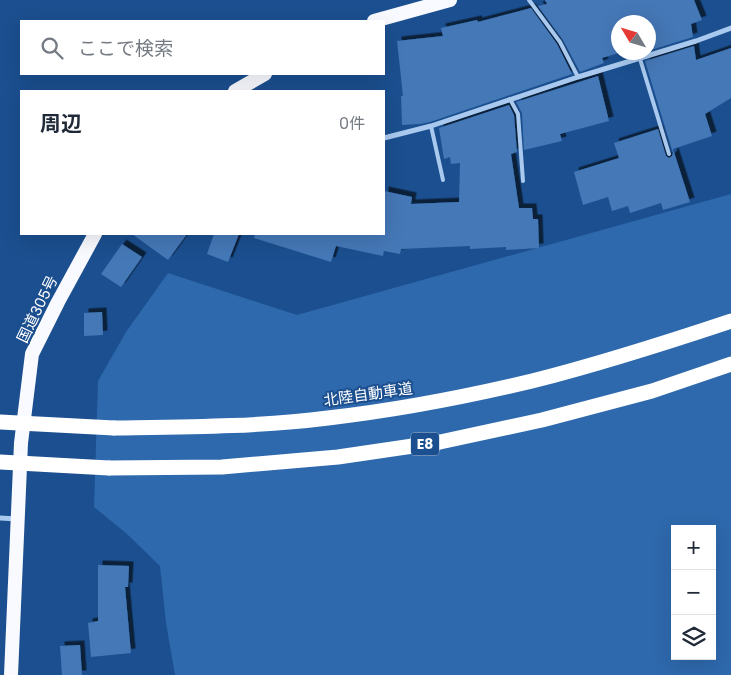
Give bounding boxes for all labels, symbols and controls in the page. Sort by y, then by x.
north arrow [611,15,656,60]
search box [20,20,385,75]
icon: search [38,34,66,62]
text: ここで検索 [78,35,173,62]
text: 周辺 [40,109,82,138]
text: 0件 [339,112,365,135]
street label: 国道305号 [12,272,62,346]
street label: 北陸自動車道 [322,377,414,411]
road number: E8 [411,432,439,456]
map controls [671,525,716,660]
button: + [671,525,716,570]
button: − [671,570,716,615]
button: layers [671,615,716,660]

